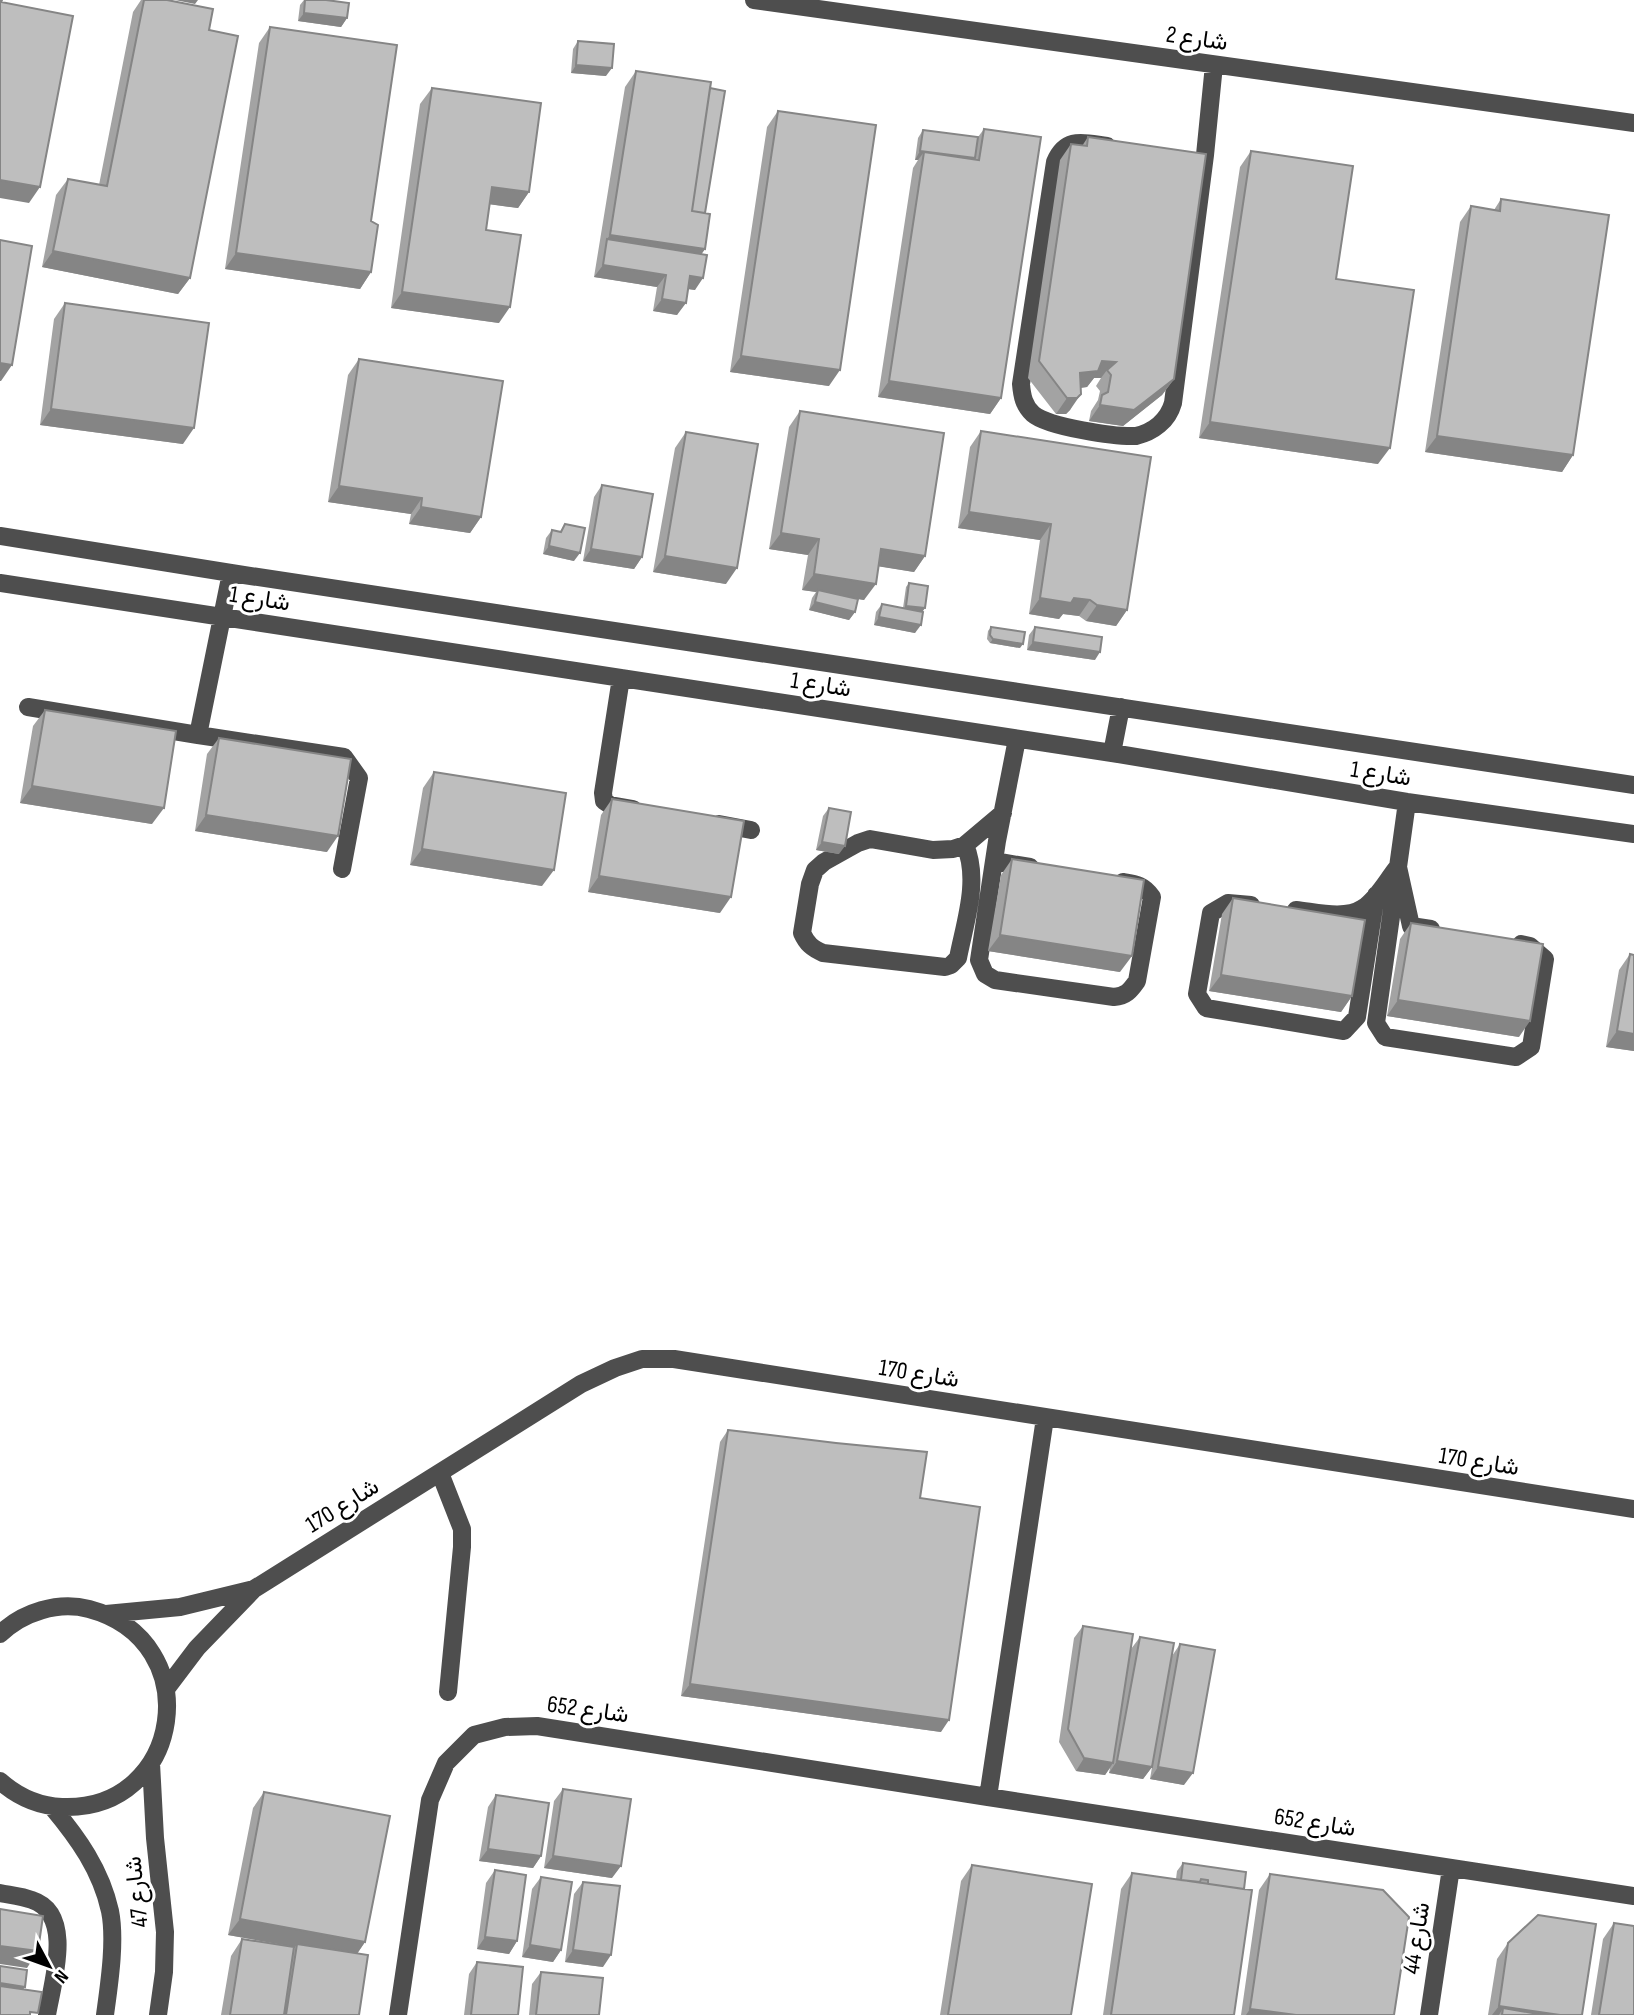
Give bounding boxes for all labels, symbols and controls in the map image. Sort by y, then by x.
street label: شارع 2 [1164,20,1230,58]
street label: شارع 1 [228,579,292,619]
street label: شارع 1 [789,665,853,705]
street label: شارع 1 [1349,754,1413,794]
street label: شارع 170 [877,1353,961,1395]
street label: شارع 170 [1437,1441,1521,1483]
street label: شارع 170 [300,1472,385,1540]
street label: شارع 652 [545,1689,631,1731]
street label: شارع 652 [1272,1802,1358,1844]
street label: شارع 47 [118,1855,156,1929]
street label: شارع 44 [1397,1900,1437,1976]
north arrow [14,1931,84,2001]
text: N [49,1965,73,1988]

